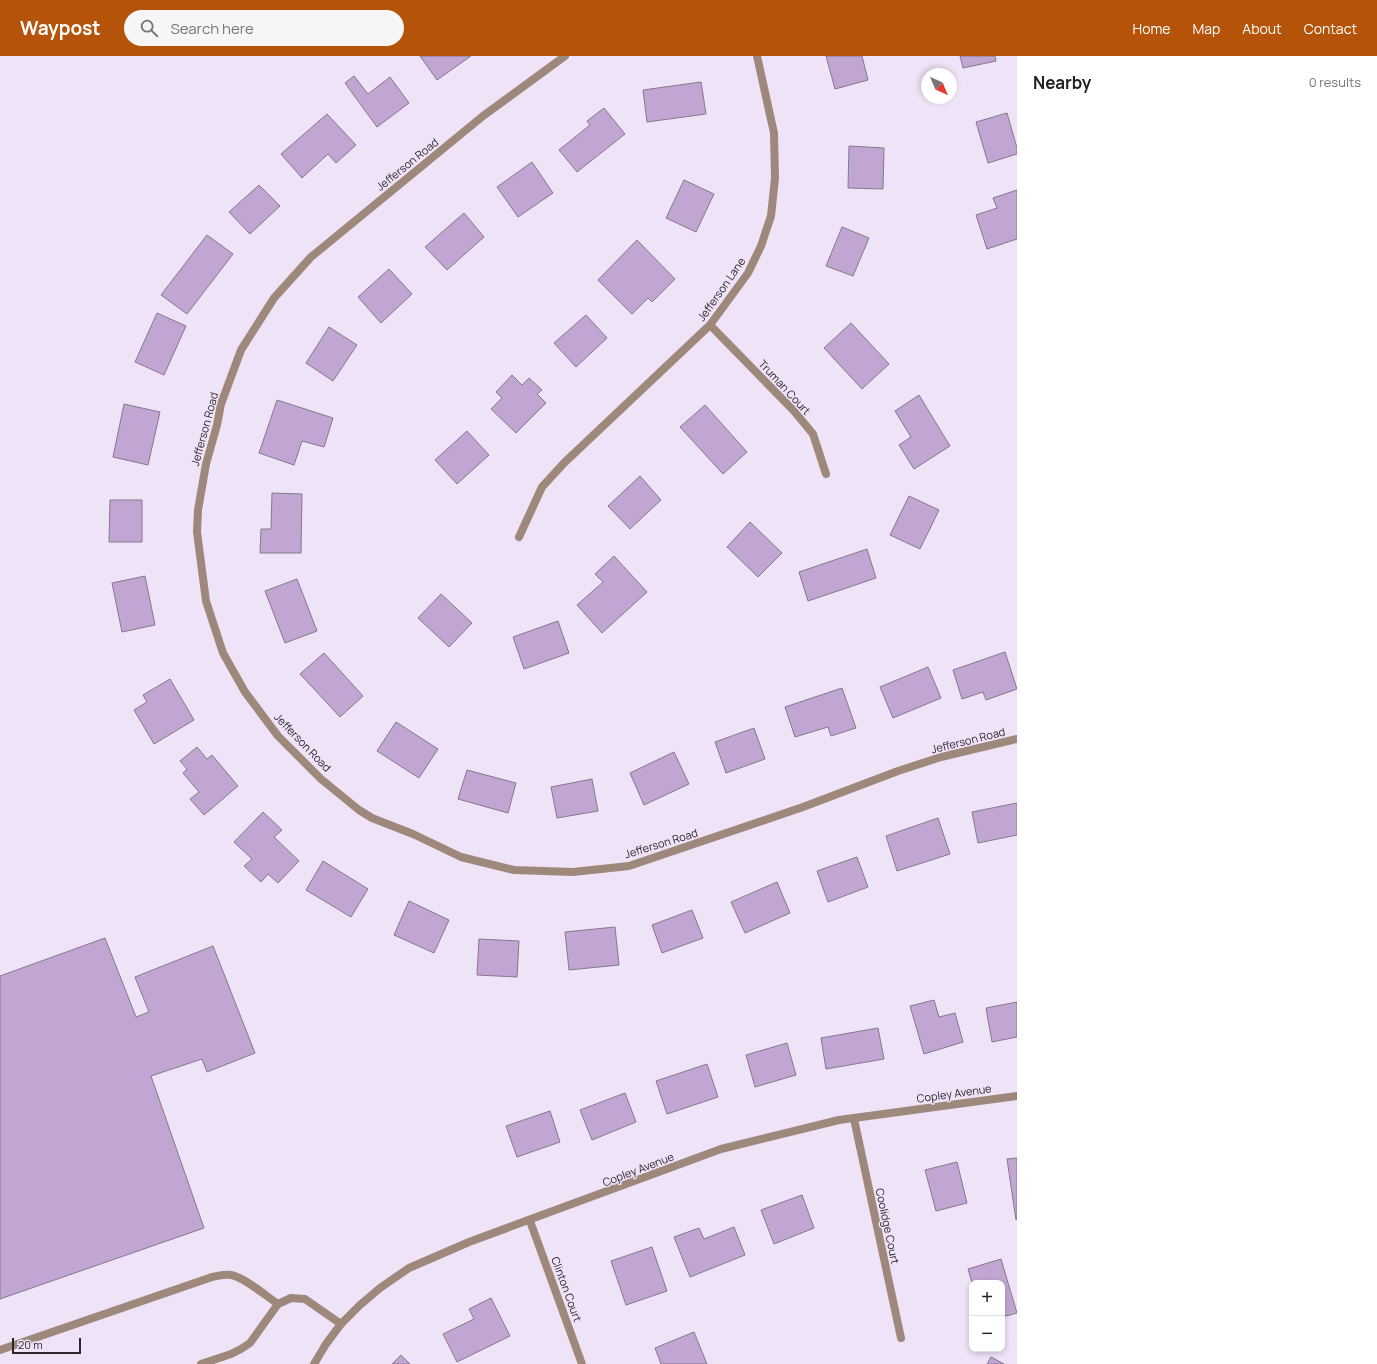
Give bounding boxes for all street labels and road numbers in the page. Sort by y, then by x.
street label: Jefferson Road [373,134,441,194]
street label: Jefferson Lane [694,254,749,324]
street label: Truman Court [756,356,814,418]
street label: Jefferson Road [187,390,221,468]
street label: Jefferson Road [271,710,335,774]
street label: Jefferson Road [929,724,1007,756]
street label: Jefferson Road [623,825,699,861]
street label: Copley Avenue [916,1080,993,1106]
street label: Copley Avenue [600,1148,676,1190]
street label: Coolidge Court [873,1187,903,1265]
street label: Clinton Court [548,1254,586,1324]

